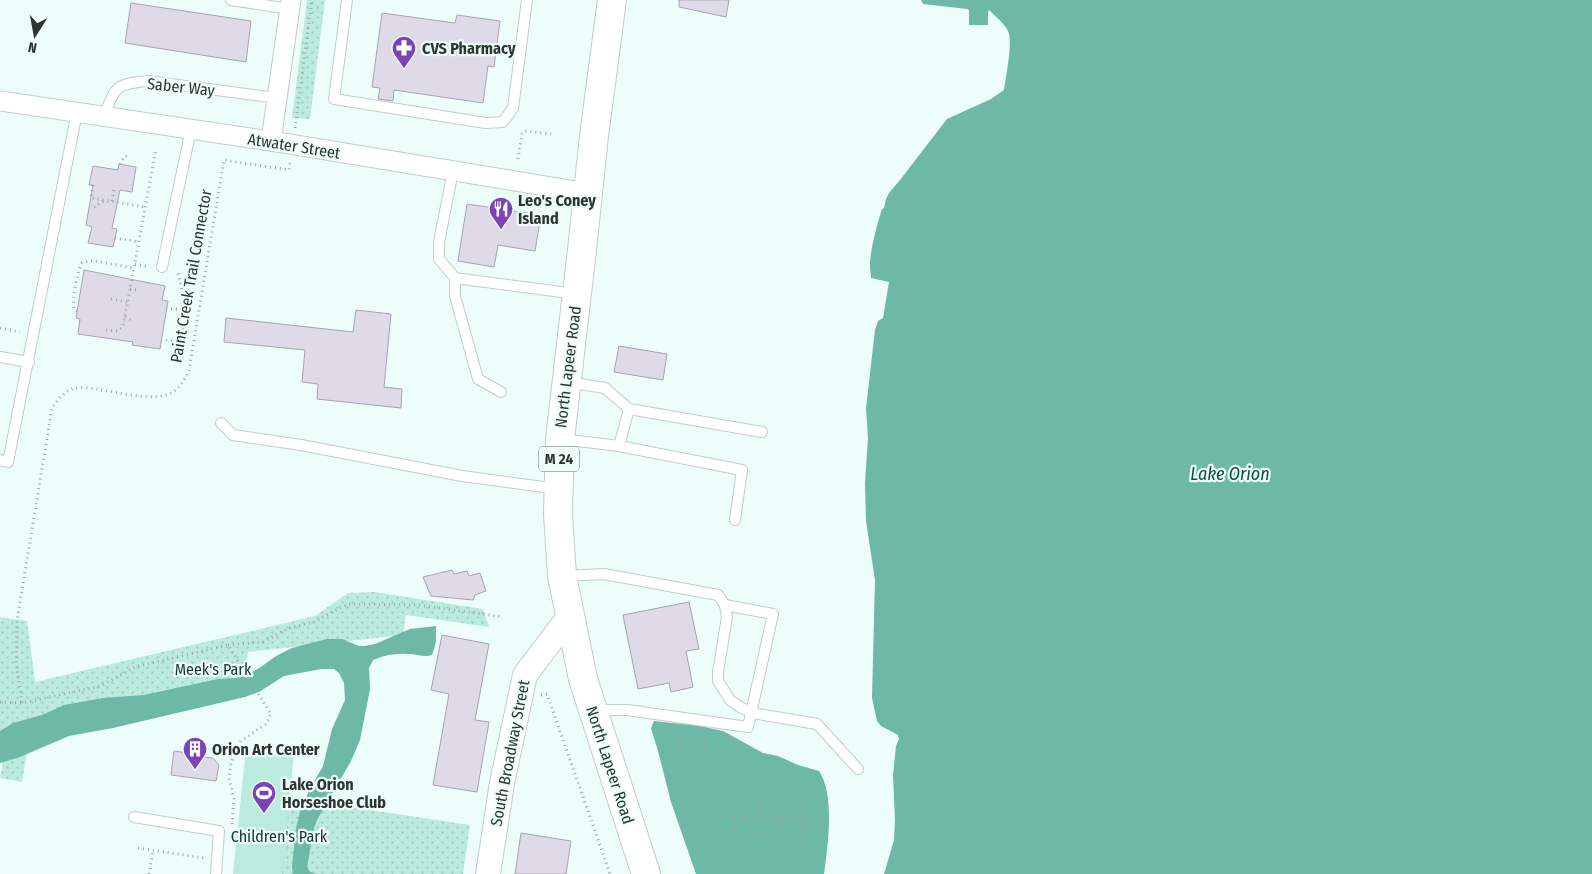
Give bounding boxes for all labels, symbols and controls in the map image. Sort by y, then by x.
north arrow [10,10,60,60]
pharmacy icon: CVS Pharmacy [391,35,417,69]
text: N [27,38,38,56]
place label: CVS Pharmacy [422,39,516,58]
street label: Saber Way [146,74,217,100]
street label: Atwater Street [246,129,342,163]
street label: Paint Creek Trail Connector [166,187,216,364]
place label: Leo's Coney Island [518,191,596,228]
restaurant icon: Leo's Coney Island [488,196,514,230]
street label: North Lapeer Road [551,305,585,429]
road number: M 24 [539,446,579,472]
water label: Lake Orion [1190,463,1270,485]
park label: Meek's Park [175,660,252,679]
street label: South Broadway Street [486,677,534,828]
street label: North Lapeer Road [582,704,638,826]
building icon: Orion Art Center [182,736,208,770]
place label: Orion Art Center [212,740,320,759]
place label: Lake Orion Horseshoe Club [282,775,386,812]
sports icon: Lake Orion Horseshoe Club [251,780,277,814]
park label: Children's Park [231,827,328,846]

